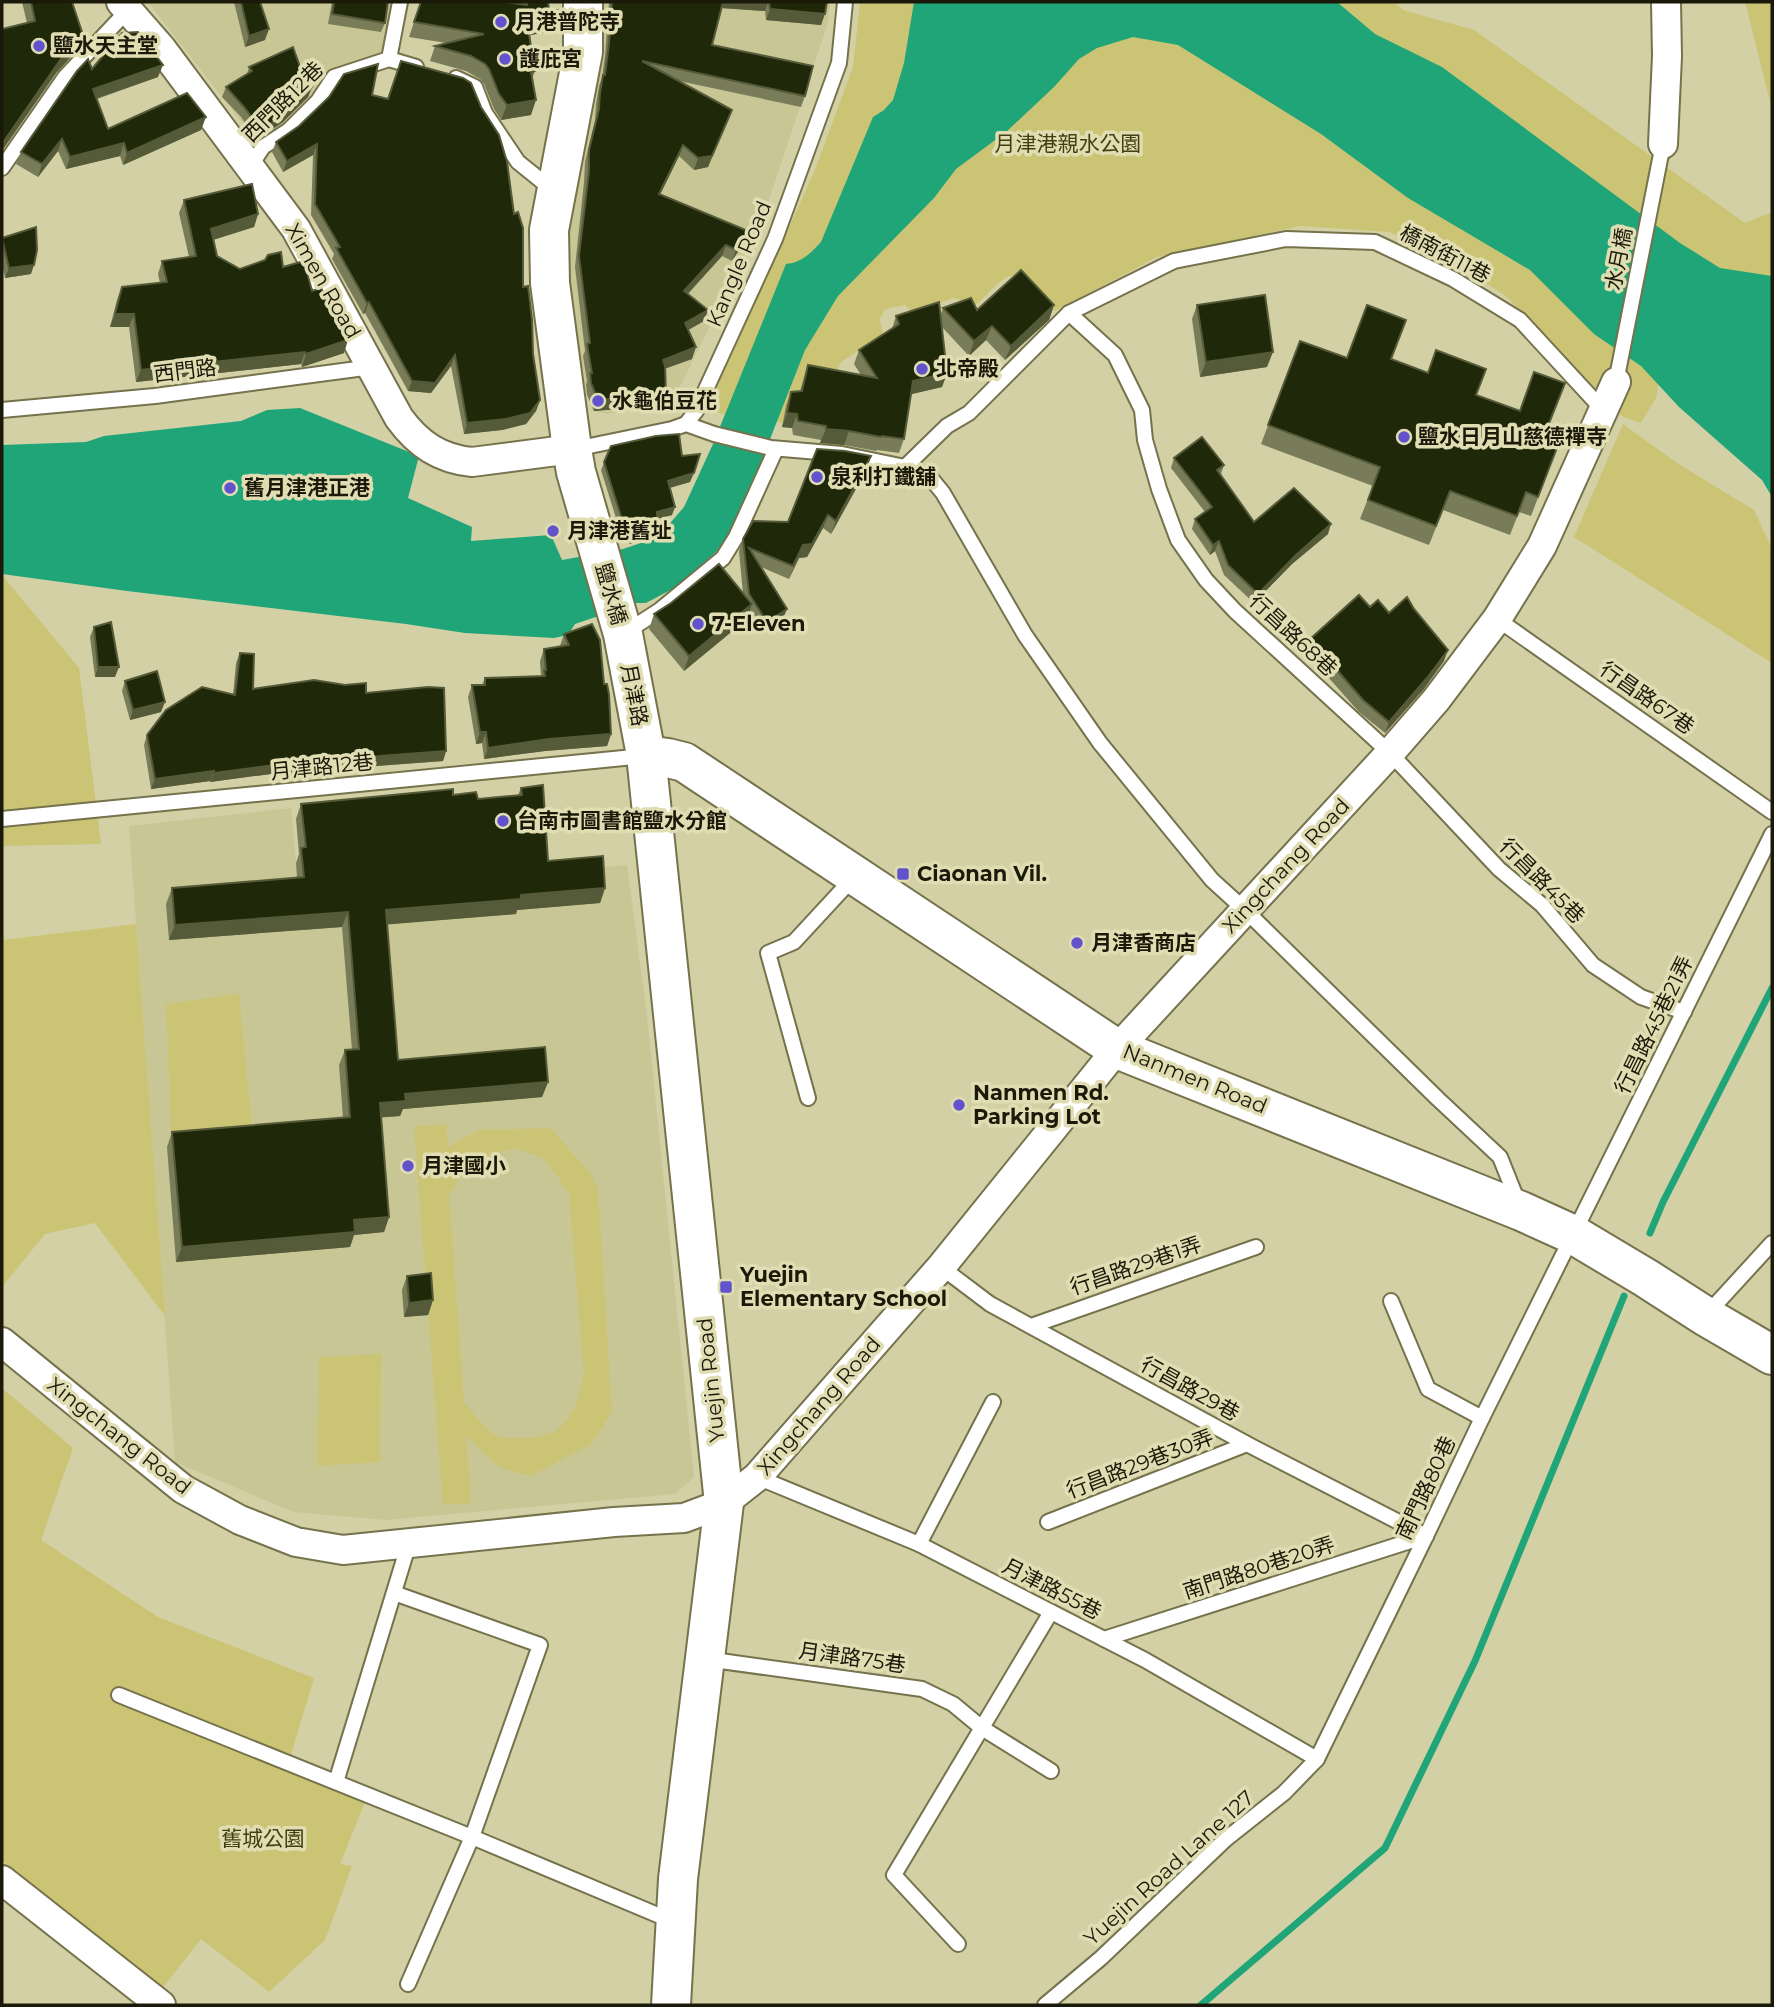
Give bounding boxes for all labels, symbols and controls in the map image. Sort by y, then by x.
place label: 月港普陀寺 [515,9,620,34]
marker: 月港普陀寺 [493,14,509,30]
place label: 鹽水天主堂 [53,33,158,58]
marker: 鹽水天主堂 [31,38,47,54]
place label: 護庇宮 [519,46,582,71]
marker: 護庇宮 [497,51,513,67]
street label: 西門路12巷 [237,56,328,147]
park label: 月津港親水公園 [995,131,1142,156]
street label: Kangle Road [701,197,776,331]
street label: Ximen Road [280,219,367,343]
street label: 橋南街11巷 [1396,219,1495,288]
street label: 水月橋 [1600,226,1637,292]
street label: 西門路 [152,354,218,387]
place label: 北帝殿 [936,356,999,381]
marker: 北帝殿 [914,361,930,377]
place label: 水龜伯豆花 [612,388,717,413]
marker: 水龜伯豆花 [590,393,606,409]
place label: 鹽水日月山慈德禪寺 [1418,424,1607,449]
marker: 鹽水日月山慈德禪寺 [1396,429,1412,445]
place label: 泉利打鐵舖 [831,464,936,489]
marker: 泉利打鐵舖 [809,469,825,485]
place label: 舊月津港正港 [244,475,370,500]
marker: 舊月津港正港 [222,480,238,496]
place label: 月津港舊址 [567,518,672,543]
marker: 月津港舊址 [545,523,561,539]
street label: 鹽水橋 [591,560,632,628]
street label: 行昌路68巷 [1245,588,1342,681]
place label: 7-Eleven [712,611,806,636]
marker: 7-Eleven [690,616,706,632]
street label: 行昌路67巷 [1595,656,1699,739]
street label: 月津路 [616,662,653,728]
street label: 月津路12巷 [269,749,375,784]
street label: Xingchang Road [1217,793,1355,938]
place label: 台南市圖書館鹽水分館 [517,808,727,833]
marker: 台南市圖書館鹽水分館 [495,813,511,829]
street label: 行昌路45巷 [1495,833,1590,928]
place label: Ciaonan Vil. [917,861,1047,886]
marker: Ciaonan Vil. [895,866,911,882]
place label: 月津香商店 [1091,930,1196,955]
marker: 月津香商店 [1069,935,1085,951]
street label: 行昌路45巷21弄 [1609,952,1698,1098]
street label: Nanmen Road [1119,1038,1271,1119]
place label: Nanmen Rd. Parking Lot [973,1080,1109,1129]
marker: Nanmen Rd. Parking Lot [951,1097,967,1113]
place label: 月津國小 [422,1153,506,1178]
marker: 月津國小 [400,1158,416,1174]
street label: 行昌路29巷1弄 [1067,1231,1205,1300]
place label: Yuejin Elementary School [739,1262,947,1311]
marker: Yuejin Elementary School [718,1279,734,1295]
street label: Yuejin Road [692,1316,729,1444]
street label: Xingchang Road [752,1331,886,1480]
street label: 行昌路29巷 [1137,1351,1244,1426]
street label: Xingchang Road [43,1372,196,1499]
street label: 行昌路29巷30弄 [1063,1424,1217,1503]
street label: 南門路80巷 [1391,1432,1460,1544]
street label: 南門路80巷20弄 [1180,1531,1338,1604]
street label: 月津路55巷 [999,1553,1106,1624]
street label: 月津路75巷 [797,1638,907,1677]
street label: Yuejin Road Lane 127 [1079,1785,1259,1950]
park label: 舊城公園 [221,1826,305,1851]

